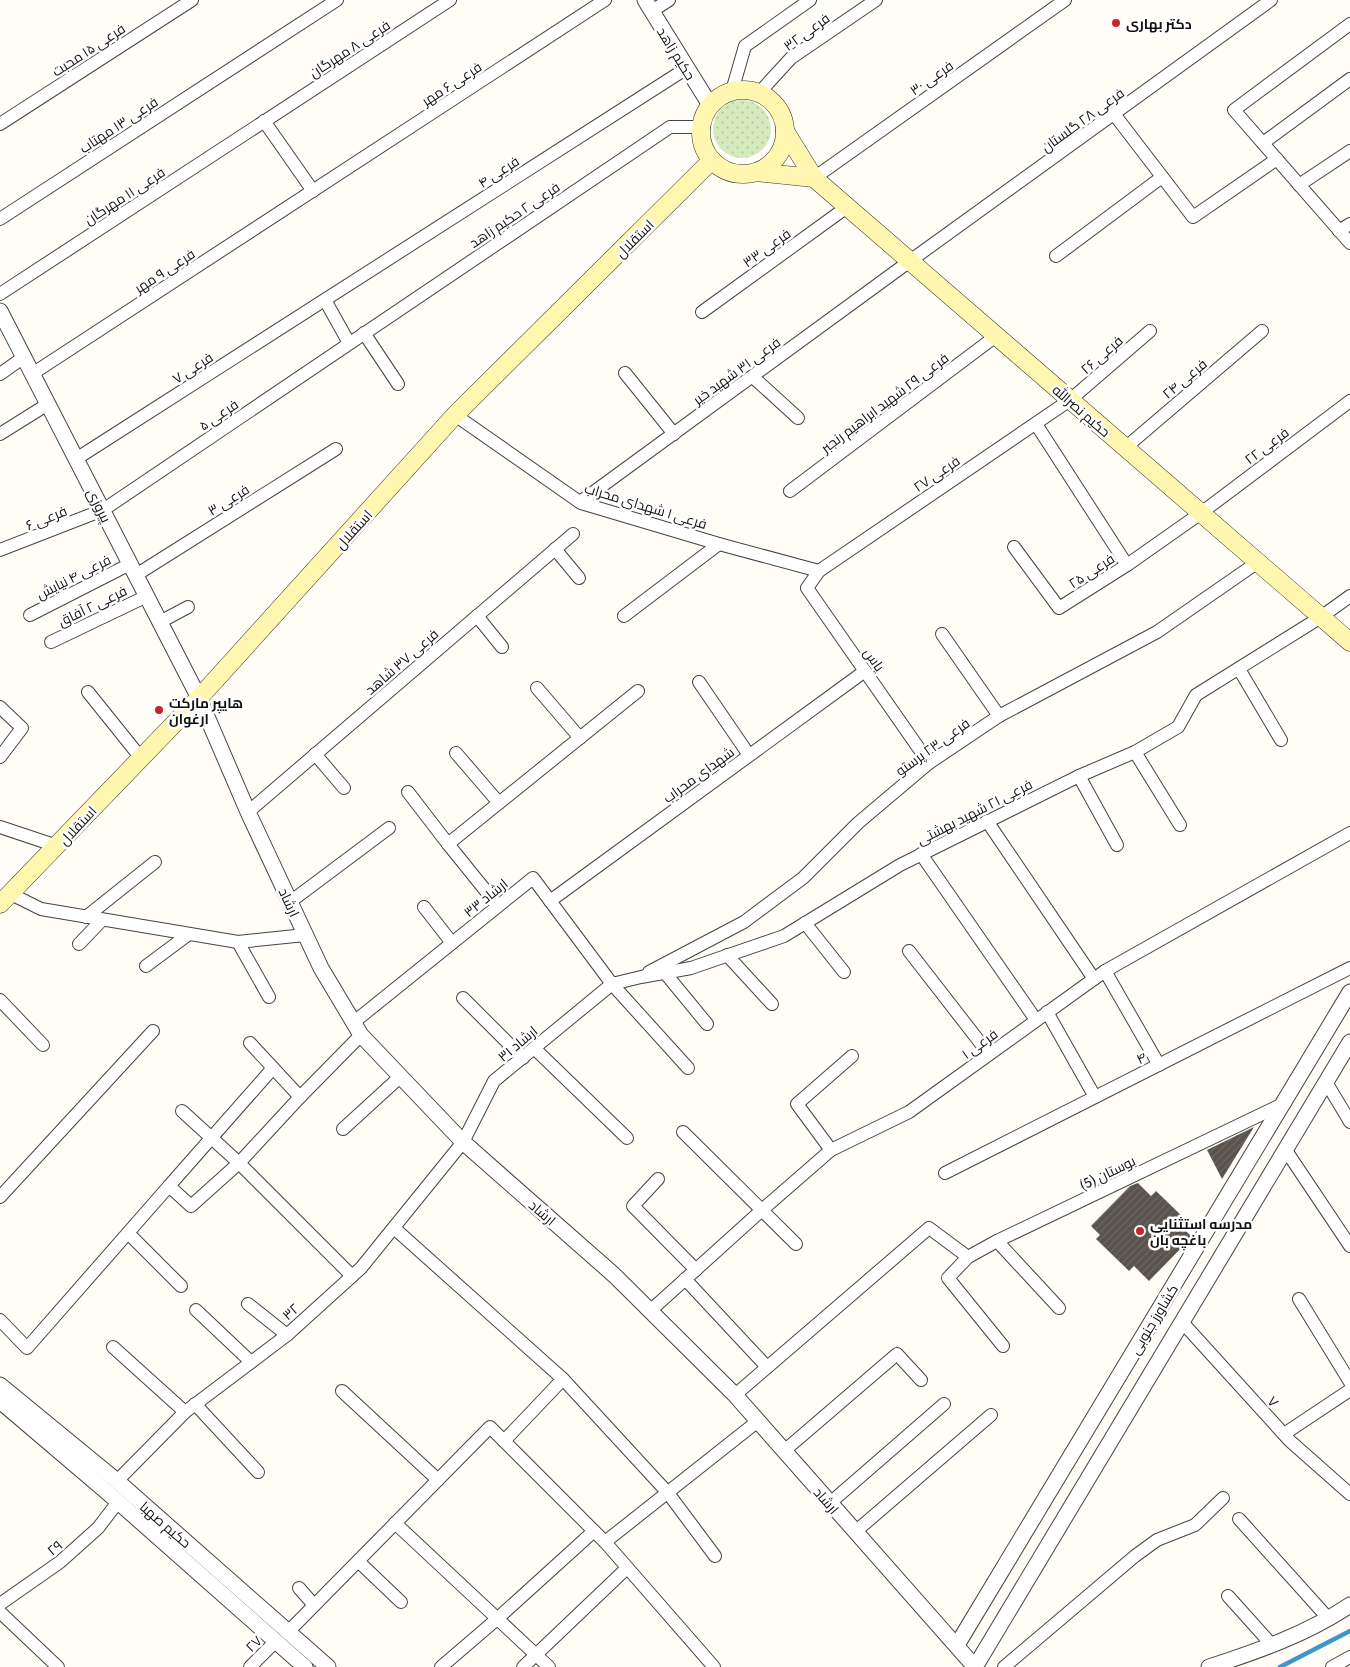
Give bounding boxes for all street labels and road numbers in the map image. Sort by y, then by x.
street label: فرعی ۳۲ [779,7,833,55]
street label: فرعی ۸ مهرگان [305,14,393,82]
street label: فرعی ۱۵ محبت [47,18,129,80]
street label: حکیم زاهد [652,23,701,84]
street label: فرعی ۳۰ [905,55,957,99]
street label: فرعی ۶ مهر [416,56,485,110]
street label: فرعی ۲۸ گلستان [1036,82,1128,156]
street label: فرعی ۱۳ مهتاب [75,91,161,157]
street label: فرعی ۴ [473,150,523,192]
street label: فرعی ۱۱ مهرگان [80,161,168,229]
street label: فرعی ۲ حکیم زاهد [465,176,564,253]
street label: استقلال [610,214,658,262]
street label: فرعی ۳۳ [738,223,794,271]
street label: فرعی ۹ مهر [129,243,198,298]
street label: فرعی ۲۶ [1075,330,1127,378]
street label: فرعی ۳۱ شهید خیر [687,331,784,409]
street label: فرعی ۷ [168,346,216,388]
street label: فرعی ۲۹ شهید ابراهیم رنجبر [815,347,953,458]
street label: فرعی ۲۴ [1157,353,1211,403]
street label: حکیم نصرالله [1048,379,1115,442]
street label: فرعی ۵ [194,393,242,435]
street label: فرعی ۲۲ [1240,422,1292,468]
street label: فرعی ۲۷ [909,450,963,496]
street label: فرعی ۱ شهدای محراب [582,477,710,533]
street label: فرعی ۳ [203,478,253,520]
street label: پیروزی [82,484,117,526]
street label: فرعی ۶ [22,500,70,534]
street label: استقلال [330,505,376,553]
street label: فرعی ۲۵ [1064,548,1118,592]
street label: فرعی ۴ نیایش [32,549,114,603]
street label: فرعی ۲ آفاق [54,580,130,630]
street label: فرعی ۳۷ شاهد [360,623,442,699]
street label: یاس [860,643,890,675]
street label: فرعی ۲۳ پرستو [891,712,974,781]
street label: شهدای محراب [658,741,738,807]
street label: فرعی ۲۱ شهید بهشتی [913,773,1035,849]
street label: استقلال [54,801,100,849]
street label: ارشاد ۳۳ [459,873,511,921]
street label: ارشاد [275,884,305,920]
street label: ارشاد ۳۱ [493,1020,541,1066]
street label: فرعی ۱ [957,1023,1001,1063]
street label: ۴ [1132,1046,1150,1068]
street label: بوستان (5) [1076,1150,1138,1194]
street label: ارشاد [525,1195,561,1229]
street label: کشاورز جنوبی [1124,1280,1182,1358]
street label: ۳۲ [277,1298,303,1324]
street label: ۷ [1264,1391,1285,1411]
street label: ارشاد [810,1482,844,1518]
street label: حکیم صهبا [135,1496,196,1553]
street label: ۲۹ [42,1535,66,1559]
street label: ۲۷ [240,1630,266,1656]

